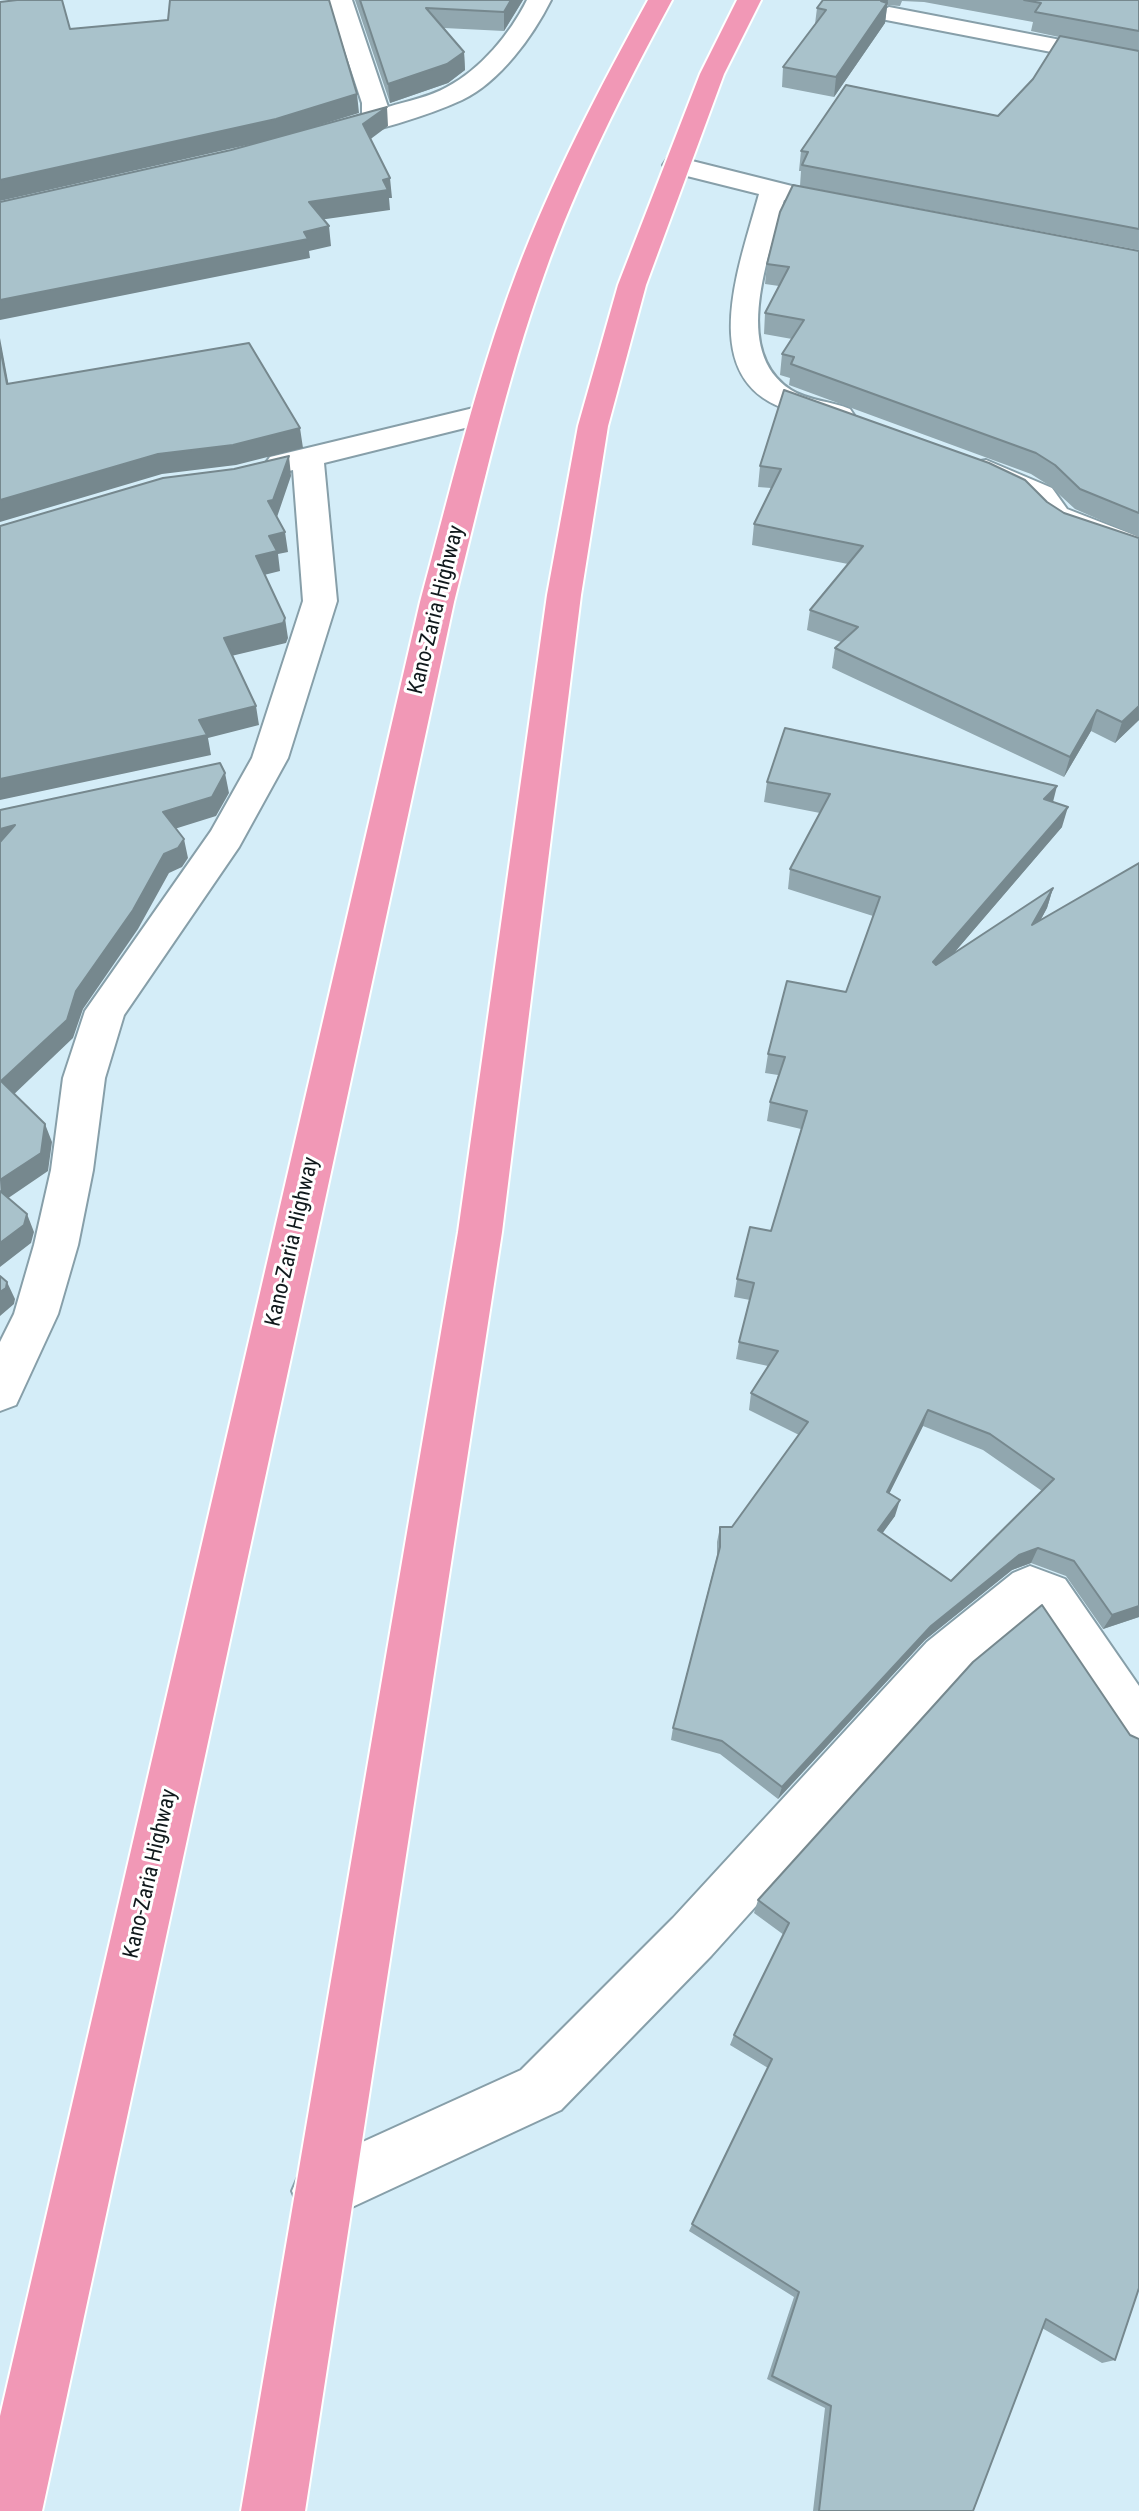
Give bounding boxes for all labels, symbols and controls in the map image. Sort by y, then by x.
street label: Kano-Zaria Highway [403,523,471,697]
street label: Kano-Zaria Highway [261,1155,325,1329]
street label: Kano-Zaria Highway [119,1787,183,1961]

